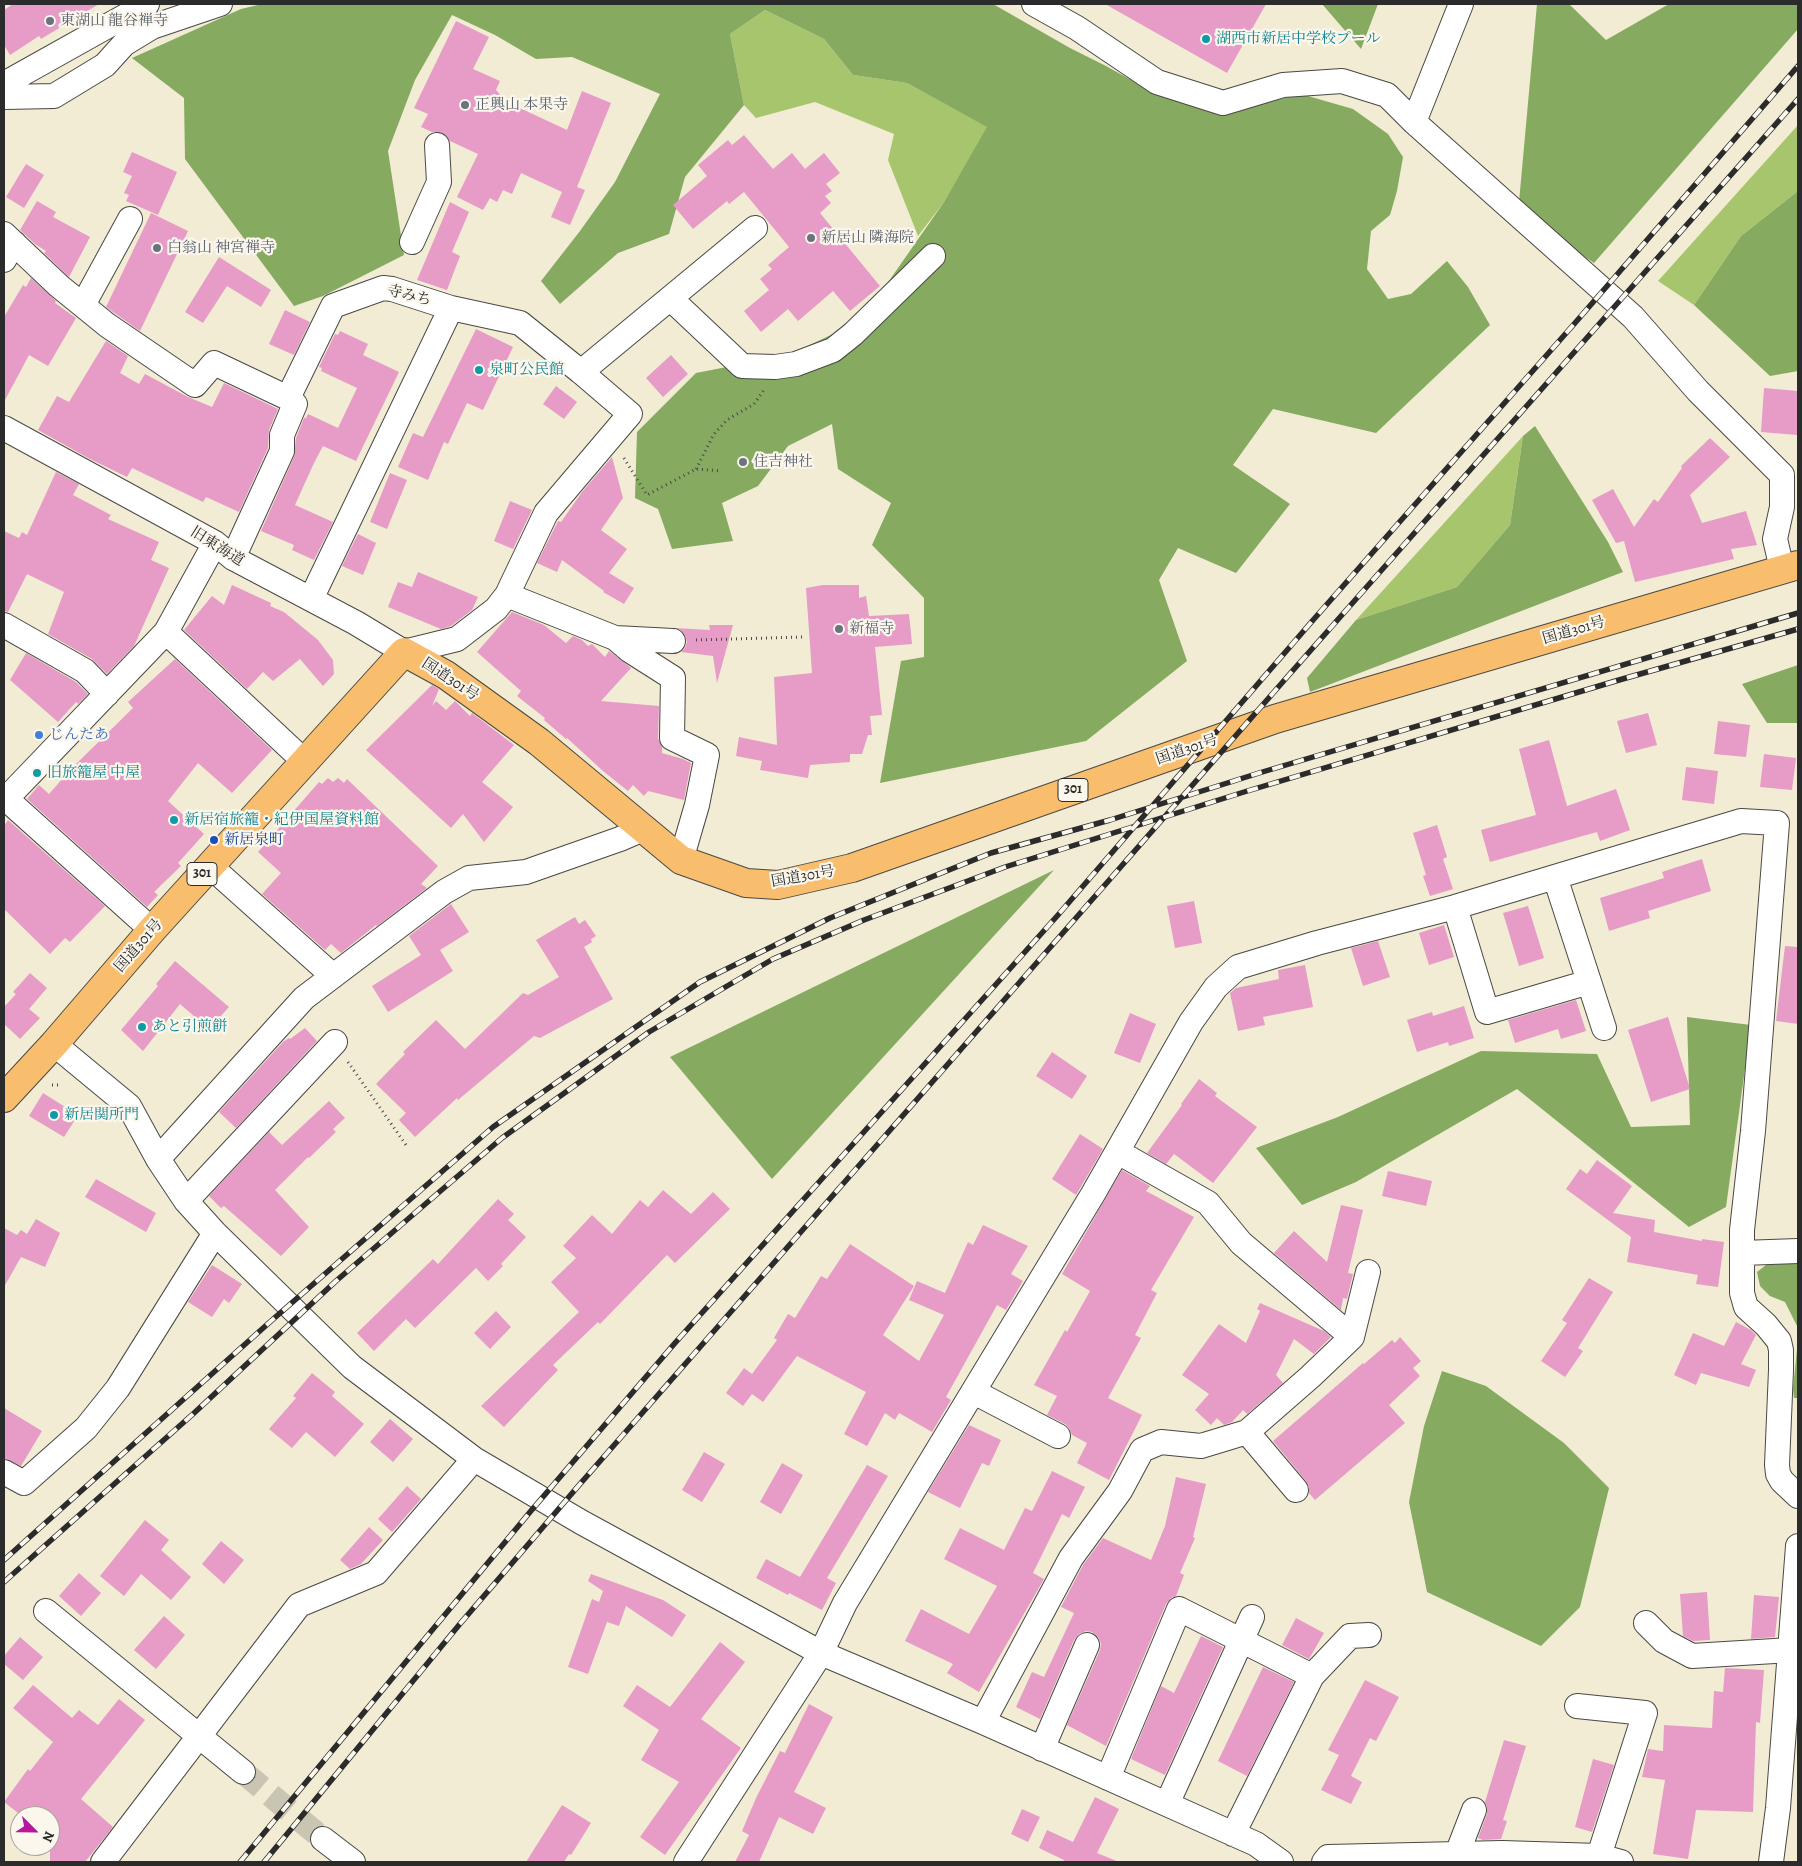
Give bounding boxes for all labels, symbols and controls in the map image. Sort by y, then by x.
place label: 東湖山 龍谷禅寺 [60,12,168,30]
marker: 東湖山 龍谷禅寺 [44,15,56,27]
place label: 湖西市新居中学校プール [1216,30,1381,48]
marker: 湖西市新居中学校プール [1200,33,1212,45]
place label: 正興山 本果寺 [475,96,568,114]
marker: 正興山 本果寺 [459,99,471,111]
place label: 新居山 隣海院 [821,229,914,247]
marker: 新居山 隣海院 [805,232,817,244]
place label: 白翁山 神宮禅寺 [167,239,275,257]
marker: 白翁山 神宮禅寺 [151,242,163,254]
street label: 寺みち [385,282,433,310]
place label: 泉町公民館 [489,361,564,379]
marker: 泉町公民館 [473,364,485,376]
place label: 住吉神社 [753,453,813,471]
marker: 住吉神社 [737,456,749,468]
street label: 旧東海道 [187,523,247,571]
street label: 国道301号 [1541,613,1607,649]
place label: 新福寺 [849,620,894,638]
marker: 新福寺 [833,623,845,635]
street label: 国道301号 [418,655,482,705]
place label: じんたあ [49,726,109,744]
marker: じんたあ [33,729,45,741]
street label: 国道301号 [1154,731,1220,769]
place label: 旧旅籠屋 中屋 [47,764,140,782]
marker: 旧旅籠屋 中屋 [31,767,43,779]
road number: 301 [1058,778,1088,802]
place label: 新居宿旅籠・紀伊国屋資料館 [184,811,379,829]
marker: 新居宿旅籠・紀伊国屋資料館 [168,814,180,826]
place label: 新居泉町 [224,831,284,849]
marker: 新居泉町 [208,834,220,846]
road number: 301 [187,862,217,886]
street label: 国道301号 [770,863,836,891]
street label: 国道301号 [111,916,167,976]
place label: あと引煎餅 [152,1018,227,1036]
marker: あと引煎餅 [136,1021,148,1033]
place label: 新居関所門 [64,1106,139,1124]
marker: 新居関所門 [48,1109,60,1121]
north arrow [10,1806,60,1856]
text: N [38,1828,59,1845]

